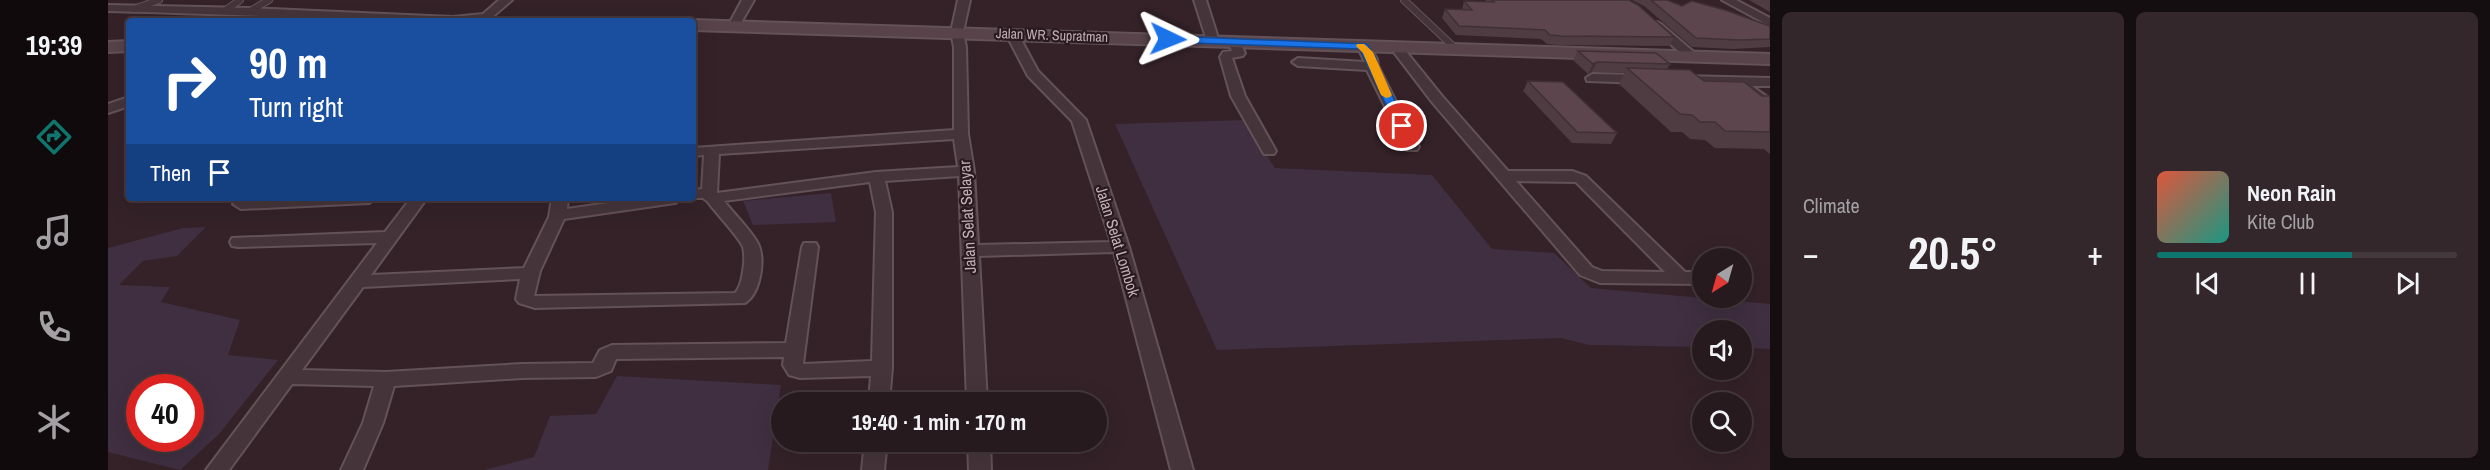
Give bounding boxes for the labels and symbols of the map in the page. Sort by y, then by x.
position arrow [1136,7,1200,71]
street label: Jalan WR. Supratman [996,24,1108,46]
pin [1376,100,1427,151]
street label: Jalan Selat Selayar [953,159,981,274]
street label: Jalan Selat Lombok [1091,183,1145,300]
north arrow [1692,248,1752,308]
speed limit sign: 40 [126,374,204,452]

